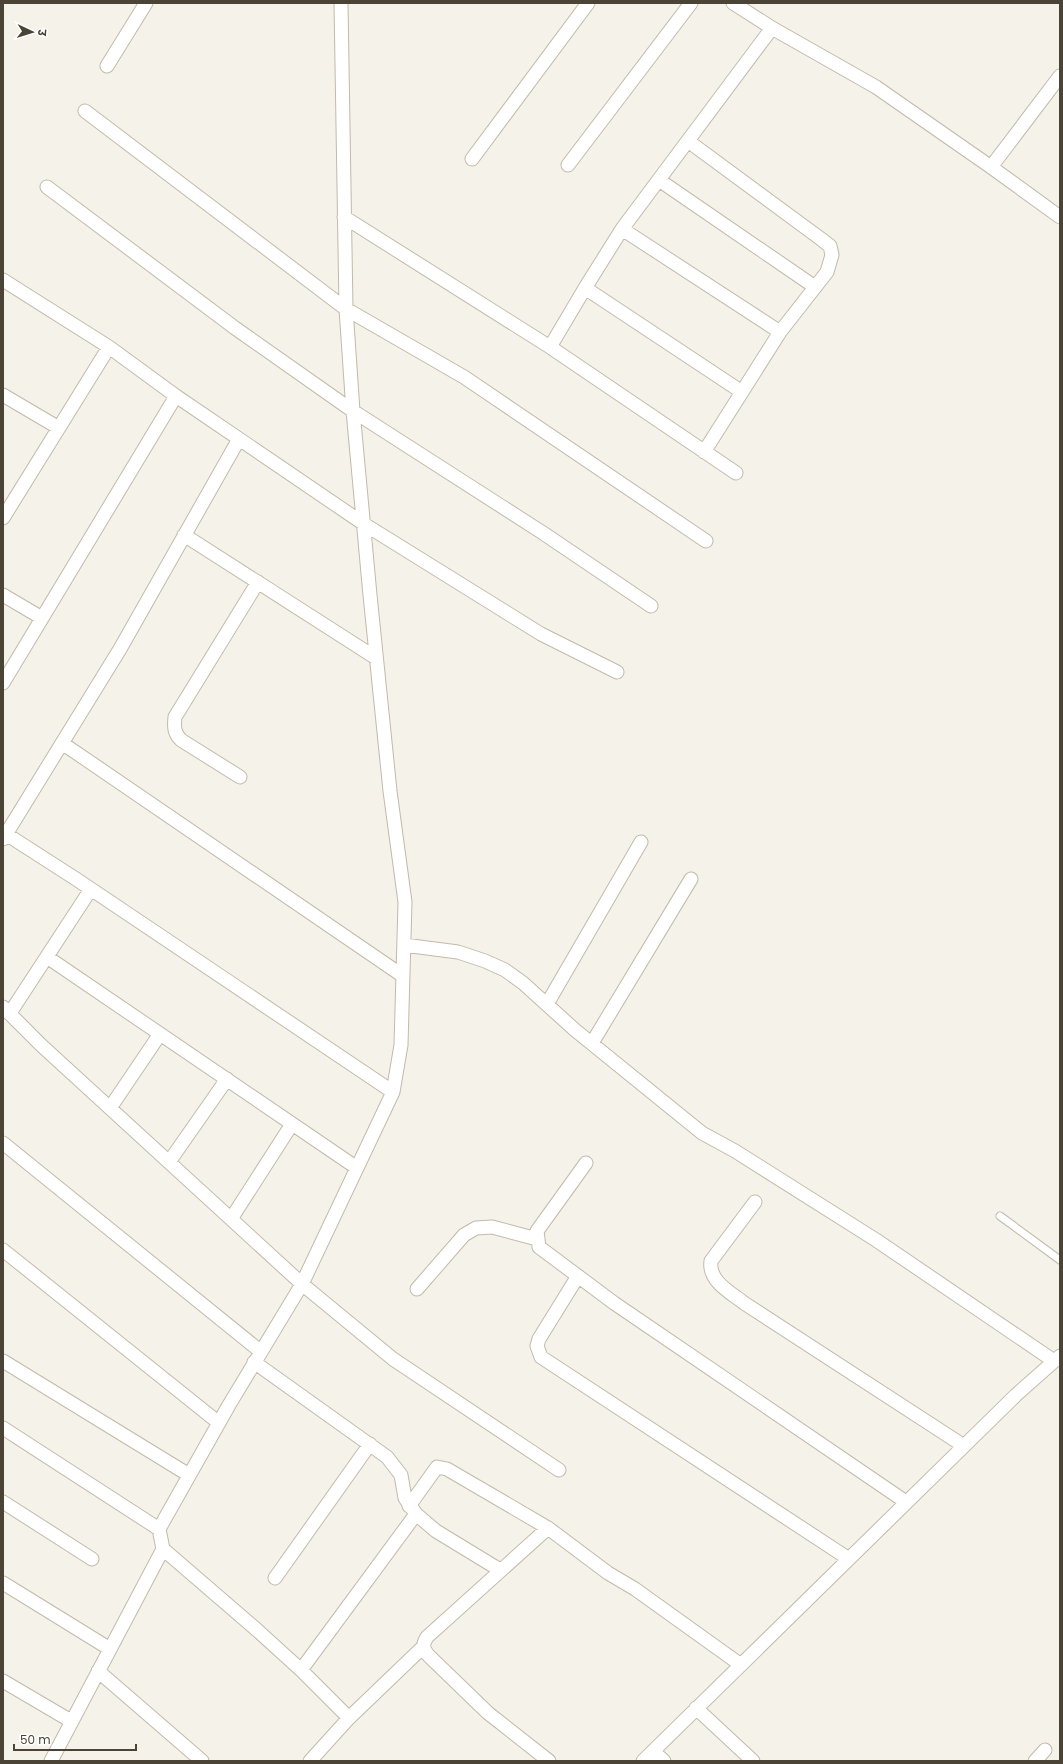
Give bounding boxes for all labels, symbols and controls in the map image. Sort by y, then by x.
north arrow [12,12,52,52]
text: उ [34,28,50,37]
scale bar [14,1726,136,1752]
text: 50 m [20,1731,51,1748]

